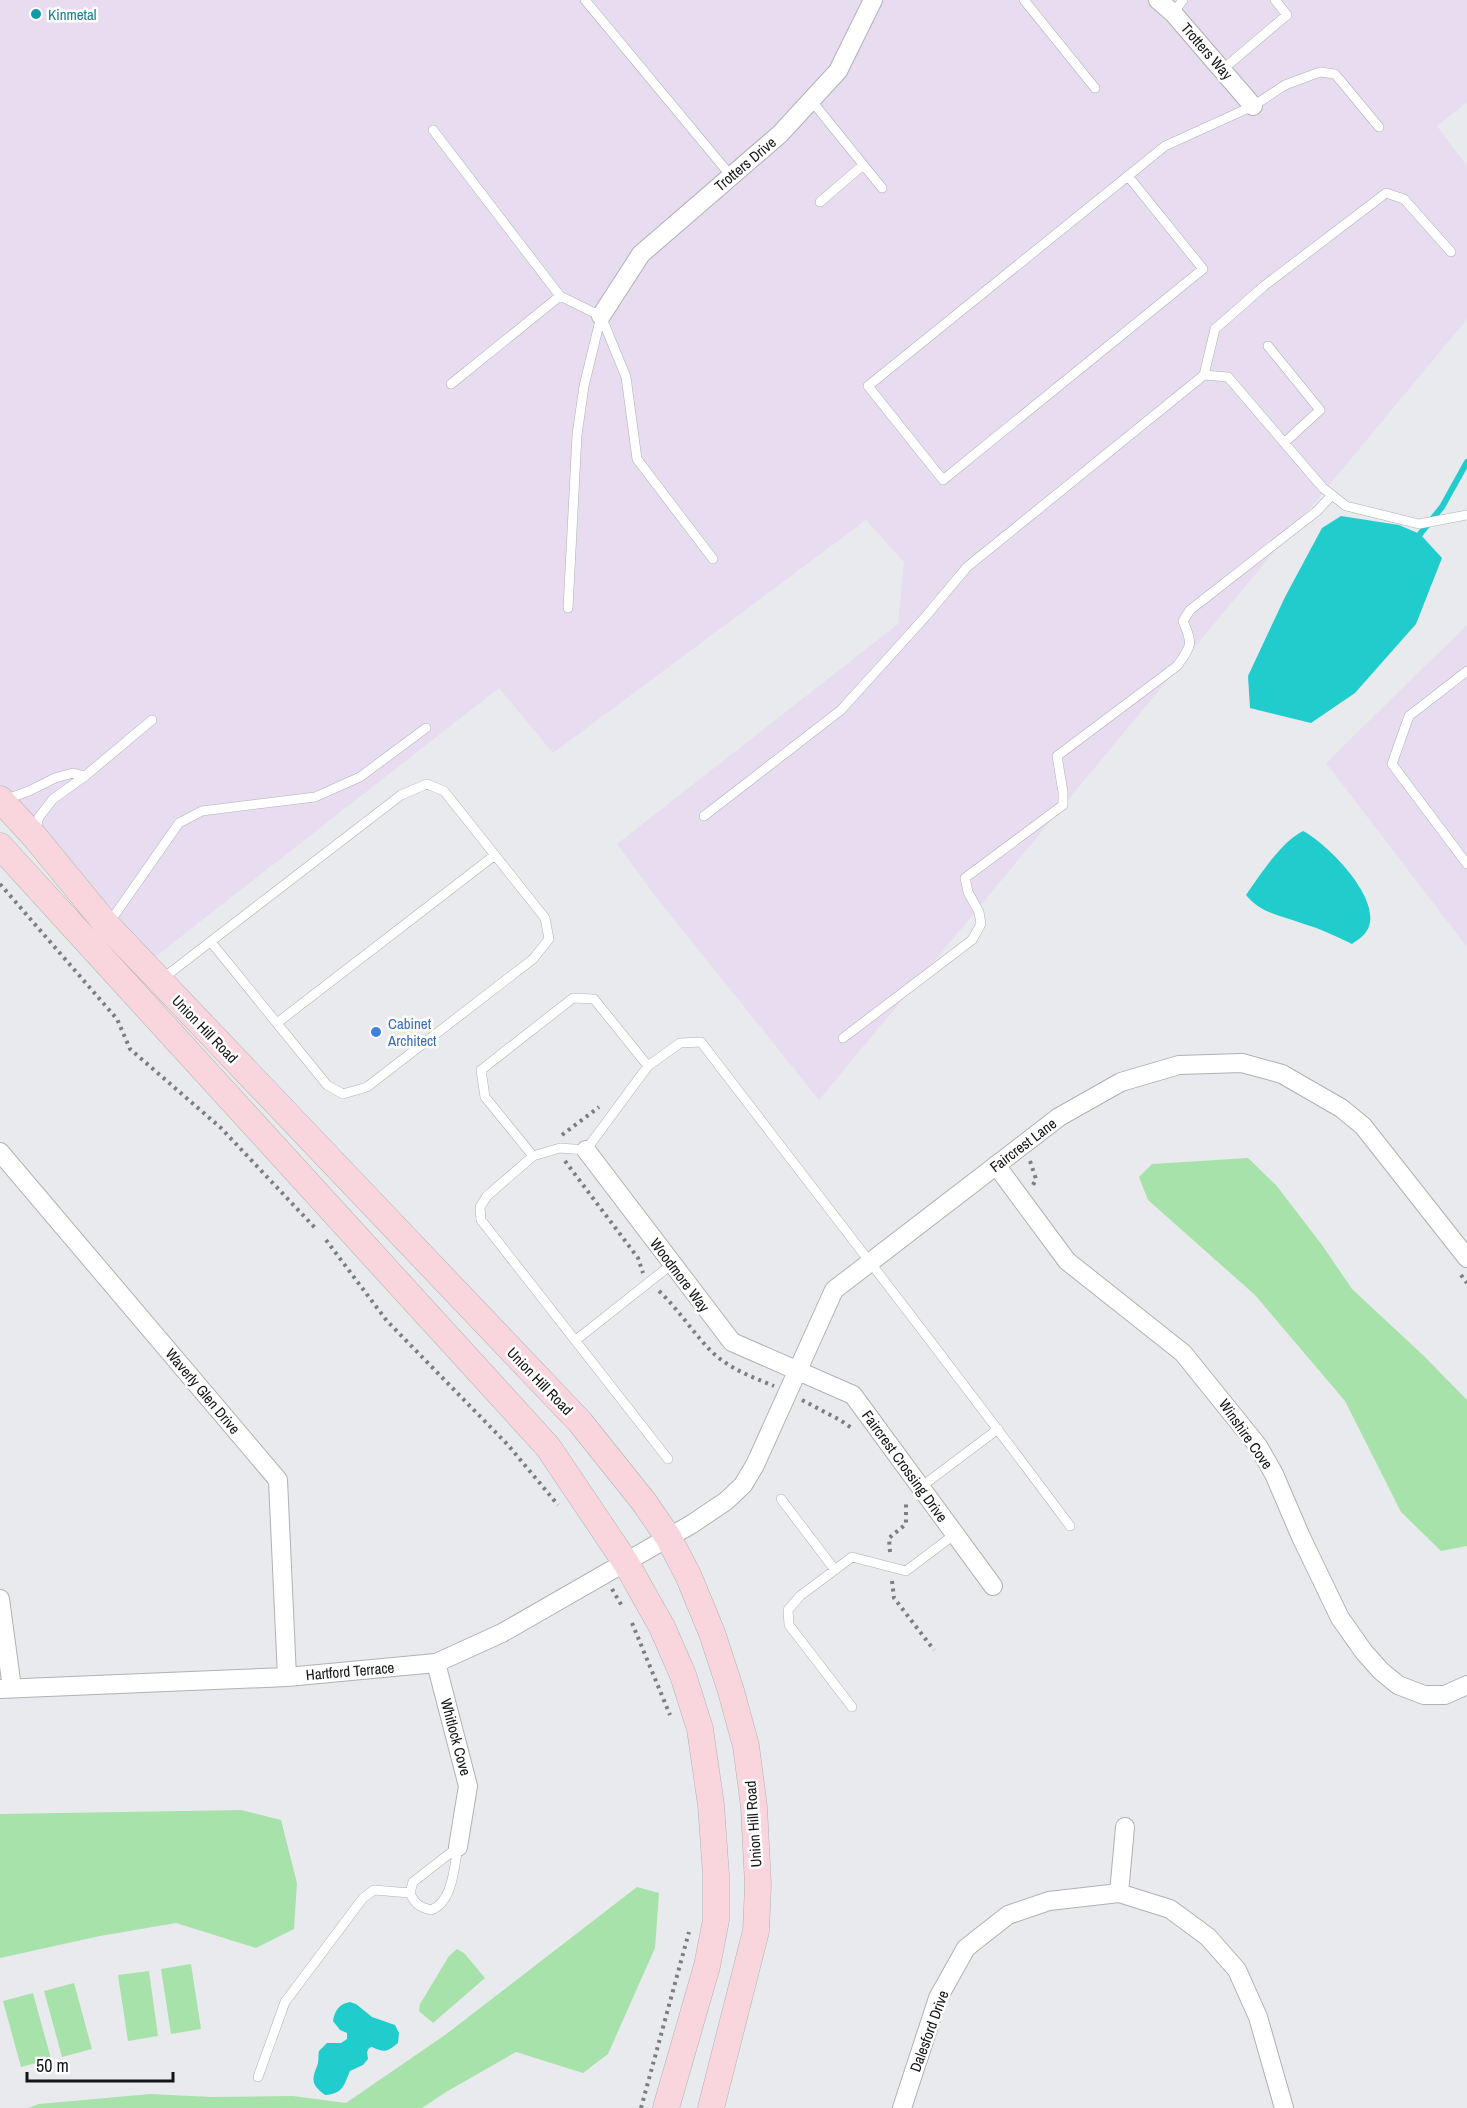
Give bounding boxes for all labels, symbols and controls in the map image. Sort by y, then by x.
place label: Kinmetal [48,4,97,25]
marker: Kinmetal [29,7,43,21]
street label: Trotters Way [1176,18,1238,85]
street label: Trotters Drive [710,132,780,196]
street label: Union Hill Road [167,990,243,1068]
place label: Cabinet Architect [387,1013,437,1051]
marker: Cabinet Architect [369,1025,383,1039]
street label: Faircrest Lane [985,1113,1061,1177]
street label: Woodmore Way [645,1234,715,1317]
street label: Union Hill Road [502,1342,578,1420]
street label: Waverly Glen Drive [161,1344,245,1439]
street label: Winshire Cove [1214,1395,1278,1473]
street label: Faircrest Crossing Drive [857,1406,953,1526]
street label: Hartford Terrace [305,1657,395,1685]
street label: Whitlock Cove [436,1696,476,1778]
street label: Union Hill Road [739,1780,767,1868]
street label: Dalesford Drive [905,1987,954,2075]
scale bar [27,2045,172,2083]
text: 50 m [36,2053,69,2078]

